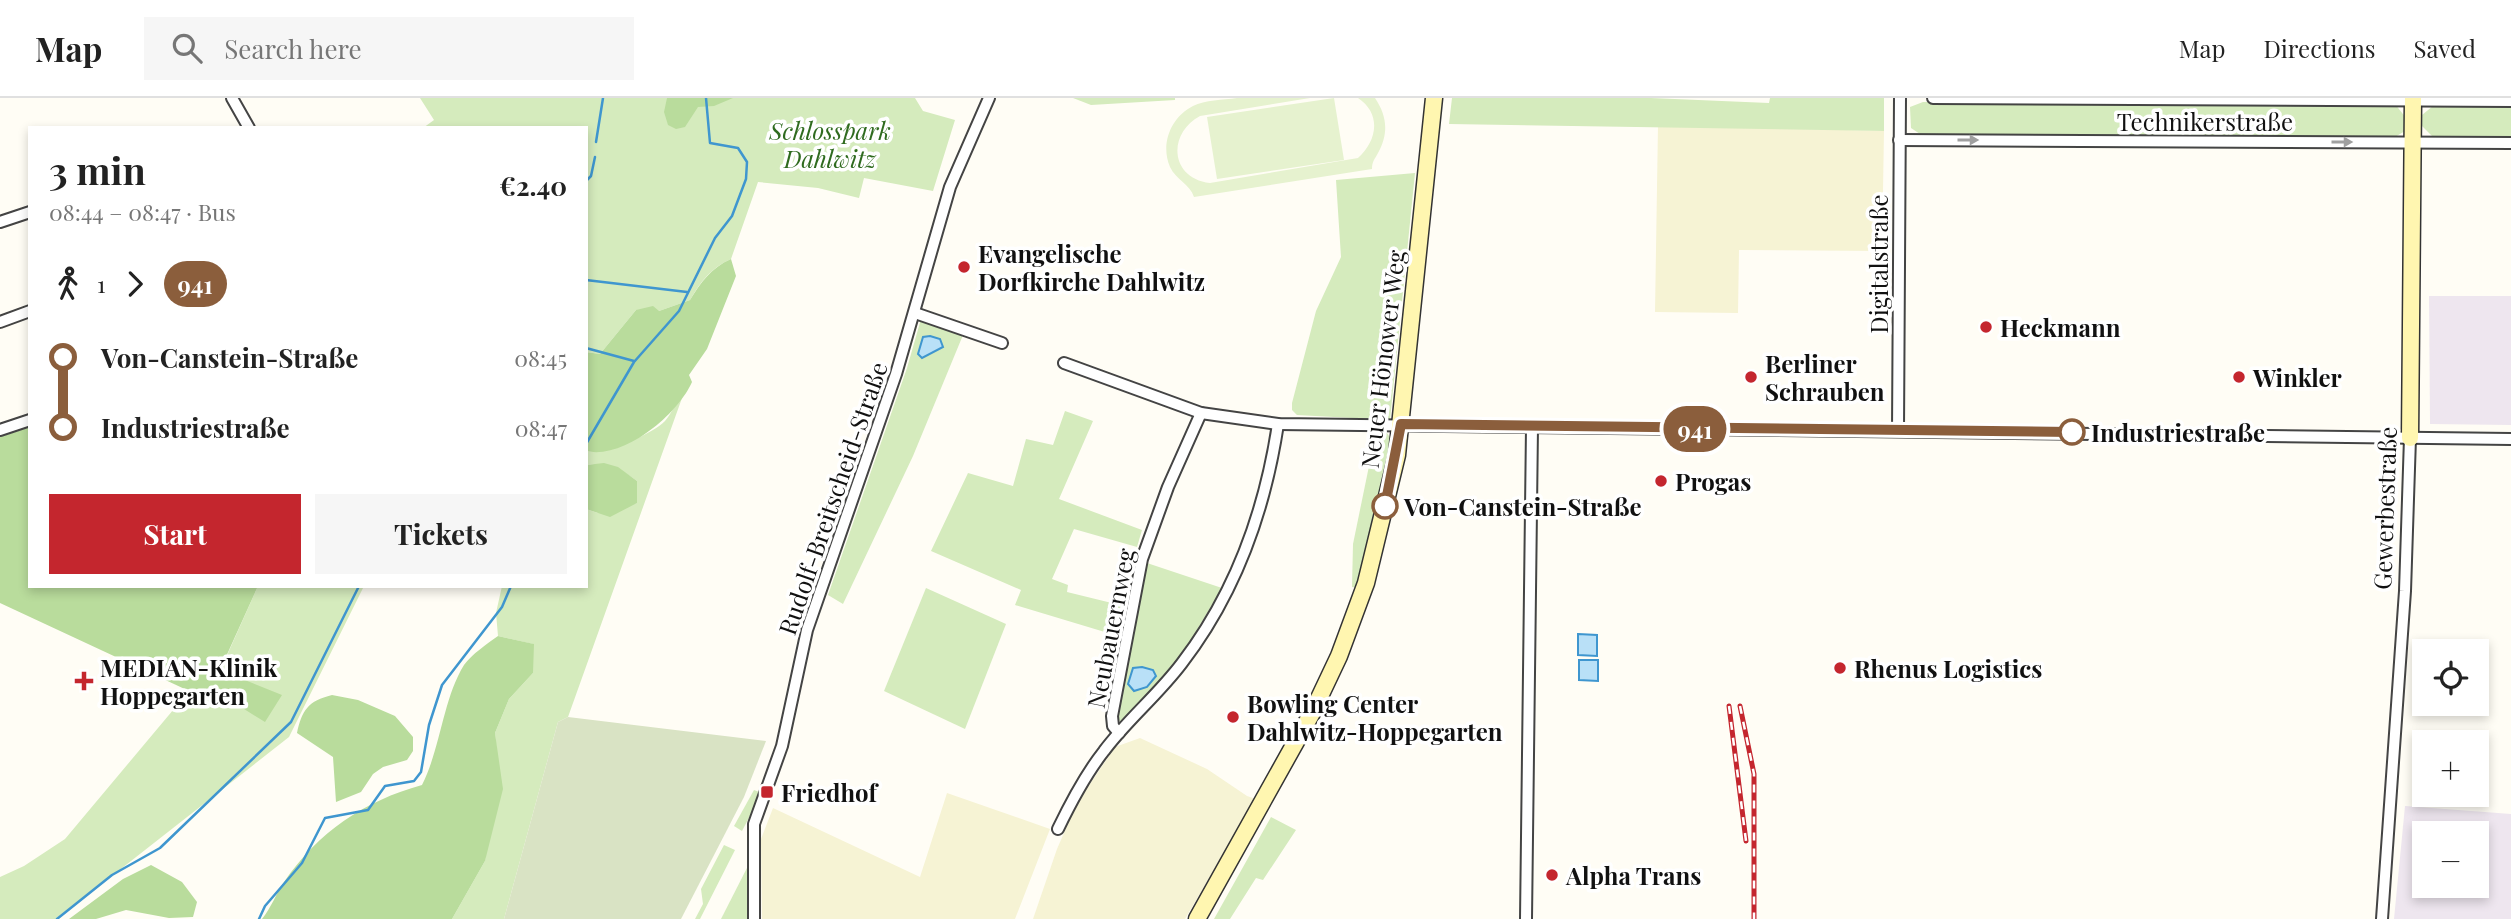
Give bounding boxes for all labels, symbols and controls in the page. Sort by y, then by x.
search box [144,17,634,80]
text: Map [35,26,102,70]
icon: search [168,29,206,67]
text: Search here [224,31,362,66]
text: Map [2179,32,2225,64]
text: Directions [2263,32,2376,64]
text: Saved [2414,32,2476,64]
street label: Technikerstraße [2117,105,2293,137]
park label: Schlosspark Dahlwitz [768,114,891,174]
one-way arrow [1957,134,1979,146]
one-way arrow [2331,137,2353,148]
text: 3 min [49,144,146,195]
text: €2.40 [499,168,567,203]
street label: Digitalstraße [1862,194,1894,334]
text: 08:44 – 08:47 · Bus [49,196,236,227]
place label: Evangelische Dorfkirche Dahlwitz [978,237,1205,297]
street label: Neuer Hönower Weg [1353,248,1411,470]
marker: Evangelische Dorfkirche Dahlwitz [956,259,972,275]
icon: walk [49,265,87,303]
icon: forward [116,265,154,303]
text: 1 [97,268,106,299]
text: 941 [178,268,213,300]
place label: Heckmann [2000,311,2121,343]
marker: Heckmann [1978,319,1994,335]
text: Von-Canstein-Straße [101,340,358,375]
text: 08:45 [514,342,567,373]
place label: Berliner Schrauben [1765,347,1885,407]
street label: Rudolf-Breitscheid-Straße [770,357,894,639]
place label: Winkler [2252,361,2343,393]
marker: Berliner Schrauben [1743,369,1759,385]
marker: Winkler [2231,369,2247,385]
line badge: 941 [1655,406,1735,452]
text: Industriestraße [101,410,290,445]
text: 08:47 [515,412,567,443]
text: 941 [1677,413,1713,445]
place label: Industriestraße [2091,416,2265,448]
marker: Industriestraße [2059,419,2085,445]
street label: Gewerbestraße [2365,426,2403,590]
place label: Progas [1675,465,1751,497]
marker: Progas [1653,473,1669,489]
place label: Von-Canstein-Straße [1403,490,1642,522]
marker: Von-Canstein-Straße [1372,493,1398,519]
button: Start [49,494,301,574]
button: Tickets [315,494,567,574]
street label: Neubauernweg [1079,545,1141,711]
map controls [2412,639,2489,898]
button: locate [2412,639,2489,716]
place label: MEDIAN-Klinik Hoppegarten [100,651,278,711]
place label: Rhenus Logistics [1854,652,2042,684]
marker: Rhenus Logistics [1832,660,1848,676]
marker: MEDIAN-Klinik Hoppegarten [74,671,94,691]
place label: Bowling Center Dahlwitz-Hoppegarten [1247,687,1503,747]
marker: Bowling Center Dahlwitz-Hoppegarten [1225,709,1241,725]
button: + [2412,730,2489,807]
place label: Friedhof [781,776,880,808]
marker: Friedhof [759,784,775,800]
button: − [2412,821,2489,898]
place label: Alpha Trans [1565,859,1701,891]
marker: Alpha Trans [1544,867,1560,883]

